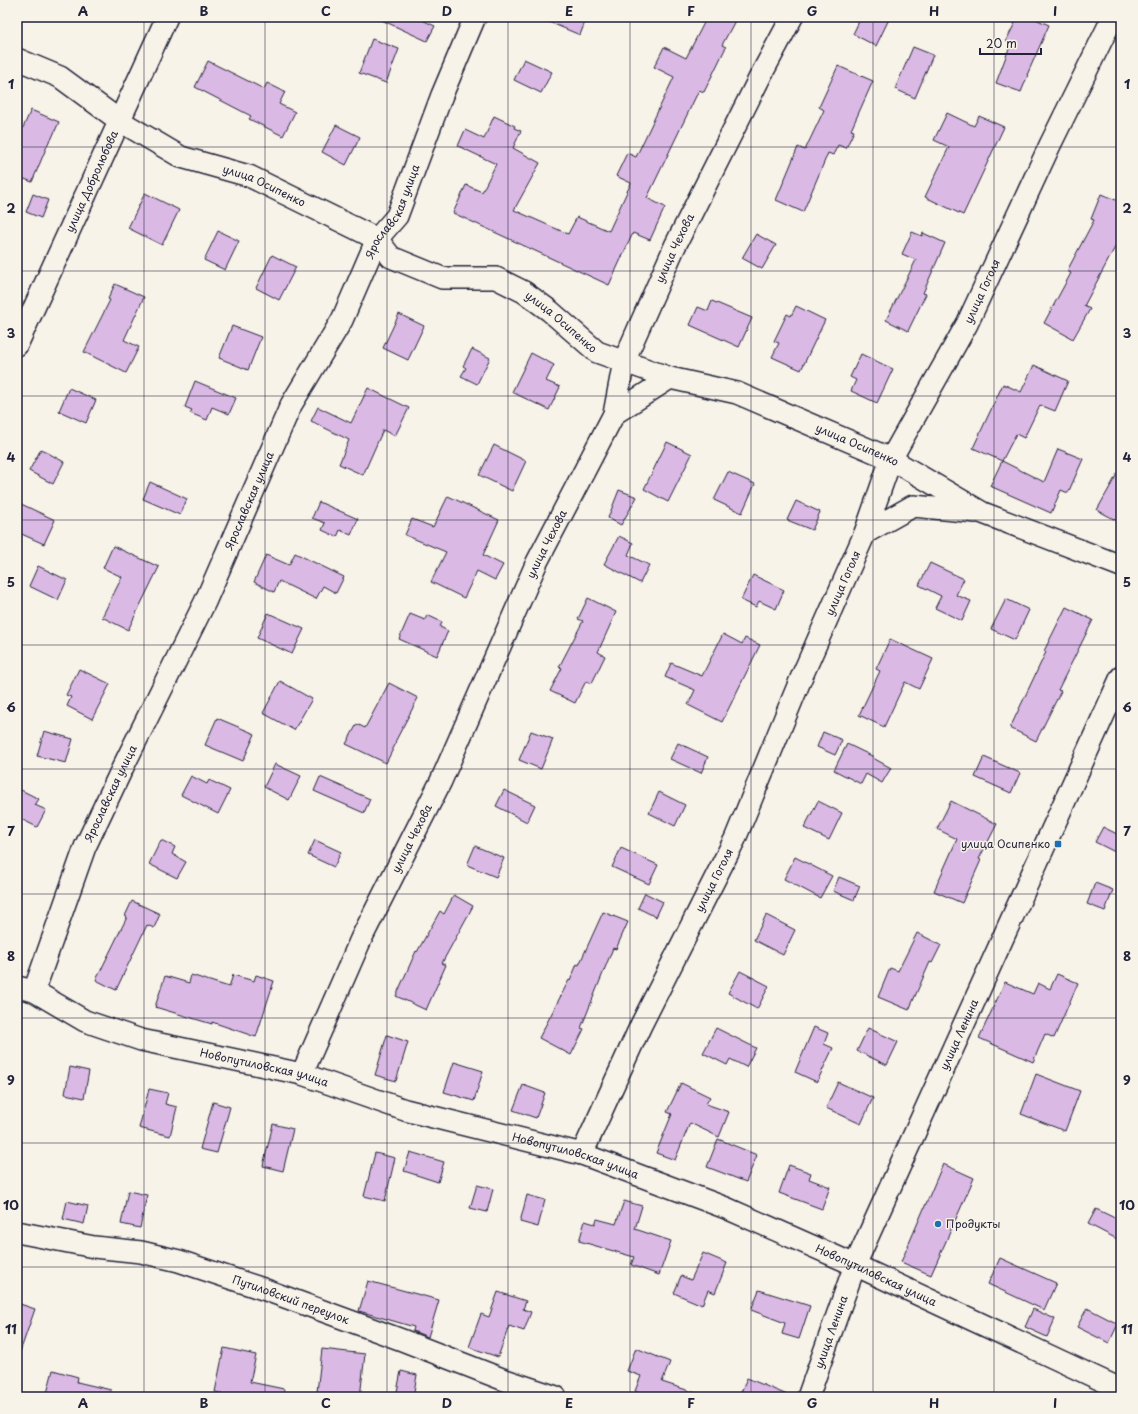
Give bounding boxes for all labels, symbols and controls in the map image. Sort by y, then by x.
text: A [78,1,88,20]
text: B [200,1,209,20]
text: C [321,1,331,20]
text: D [442,1,452,20]
text: E [565,1,573,20]
text: F [687,1,695,20]
text: G [807,1,817,20]
text: H [929,1,939,20]
text: I [1053,1,1057,20]
scale bar [980,30,1041,56]
text: 20 m [986,34,1017,52]
text: 1 [8,74,14,93]
text: 1 [1124,74,1130,93]
street label: улица Добролюбова [61,127,122,235]
street label: улица Осипенко [221,160,309,211]
street label: Ярославская улица [360,162,424,262]
text: 2 [6,198,16,217]
text: 2 [1122,198,1132,217]
street label: улица Чехова [651,210,698,285]
street label: улица Гоголя [959,256,1004,326]
street label: улица Осипенко [522,287,601,356]
text: 3 [7,323,16,342]
text: 3 [1123,323,1132,342]
street label: улица Осипенко [813,419,902,470]
text: 4 [7,447,16,466]
text: 4 [1123,447,1132,466]
street label: Ярославская улица [219,449,278,553]
street label: улица Чехова [522,506,571,581]
street label: улица Гоголя [821,548,864,618]
text: 5 [7,572,15,591]
text: 5 [1123,572,1131,591]
text: 6 [6,697,16,716]
text: 6 [1122,697,1132,716]
street label: Ярославская улица [79,742,141,846]
street label: улица Чехова [387,801,436,876]
text: 7 [7,821,15,840]
text: 7 [1123,821,1131,840]
place label: улица Осипенко [961,835,1050,852]
marker: улица Осипенко [1053,839,1063,849]
street label: улица Гоголя [690,845,737,915]
text: 8 [7,946,15,965]
text: 8 [1123,946,1131,965]
street label: улица Ленина [935,996,982,1073]
street label: Новопутиловская улица [198,1044,331,1091]
text: 9 [7,1070,15,1089]
text: 9 [1123,1070,1131,1089]
street label: Новопутиловская улица [510,1128,641,1183]
text: 10 [3,1195,19,1214]
text: 10 [1119,1195,1135,1214]
place label: Продукты [946,1215,1000,1232]
marker: Продукты [933,1219,943,1229]
street label: Новопутиловская улица [813,1240,940,1310]
street label: Путиловский переулок [230,1270,352,1328]
street label: улица Ленина [810,1293,852,1371]
text: 11 [5,1319,17,1338]
text: 11 [1121,1319,1133,1338]
text: A [78,1393,88,1412]
text: B [200,1393,209,1412]
text: C [321,1393,331,1412]
text: D [442,1393,452,1412]
text: E [565,1393,573,1412]
text: F [687,1393,695,1412]
text: G [807,1393,817,1412]
text: H [929,1393,939,1412]
text: I [1053,1393,1057,1412]

